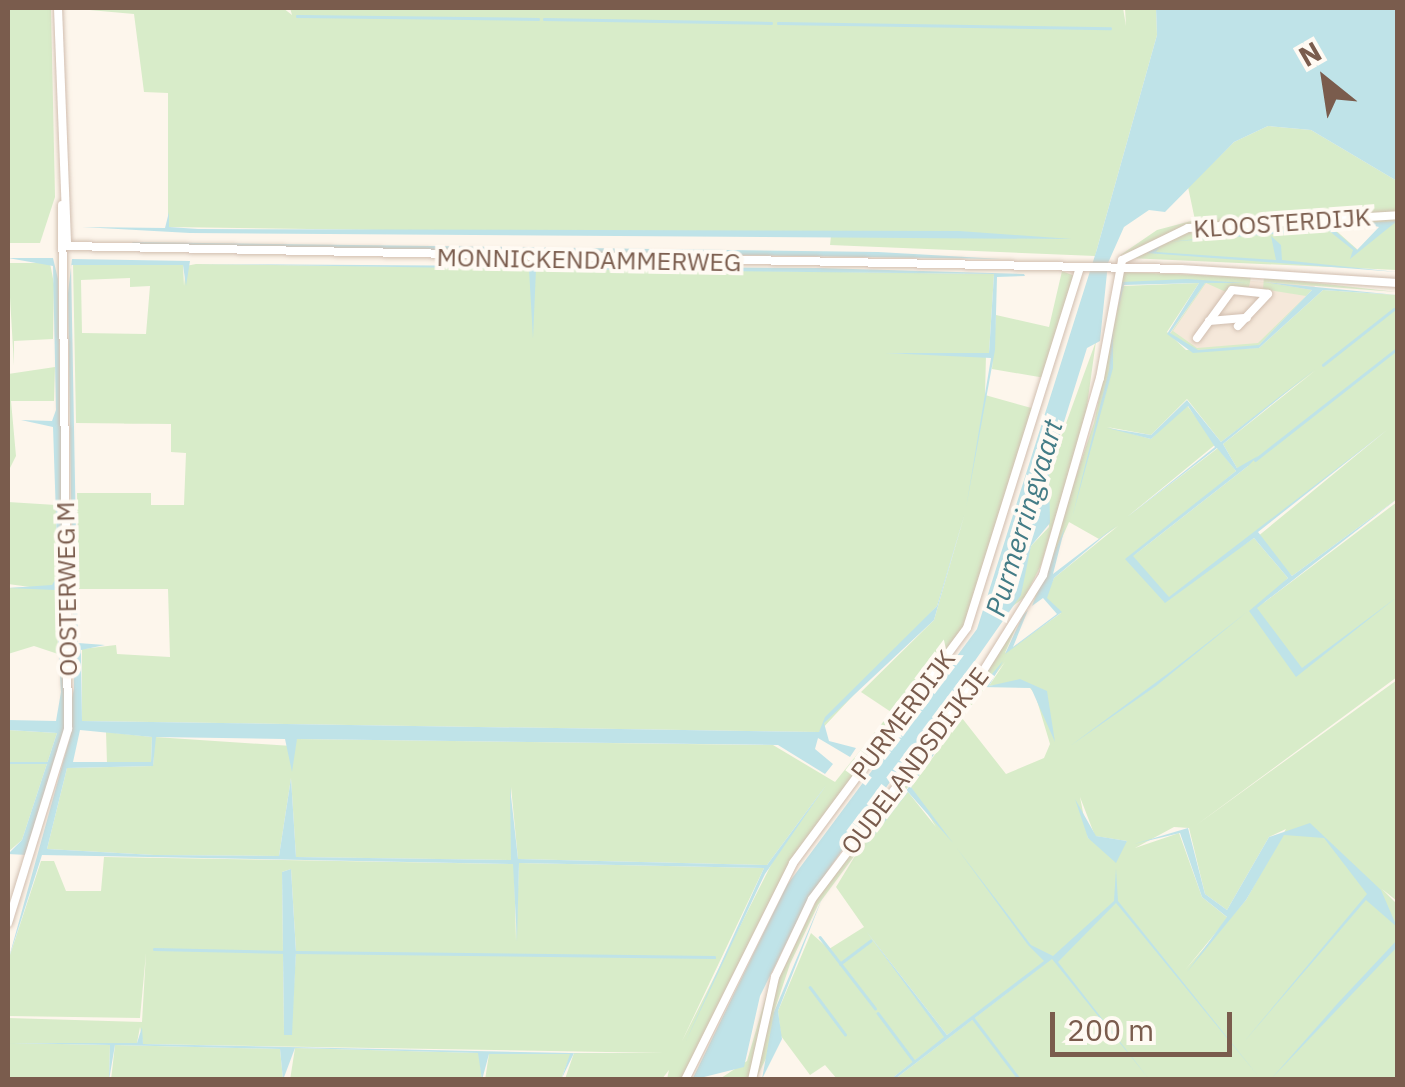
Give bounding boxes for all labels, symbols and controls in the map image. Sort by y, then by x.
north arrow [1275,30,1375,130]
text: N [1292,32,1328,75]
street label: KLOOSTERDIJK [1192,202,1372,244]
street label: MONNICKENDAMMERWEG [436,242,742,278]
water label: Purmerringvaart [978,416,1070,620]
street label: OOSTERWEG M [50,501,84,677]
street label: PURMERDIJK [845,644,961,786]
street label: OUDELANDSDIJKJE [835,662,995,860]
scale bar [1055,992,1238,1054]
text: 200 m [1067,1010,1154,1049]

